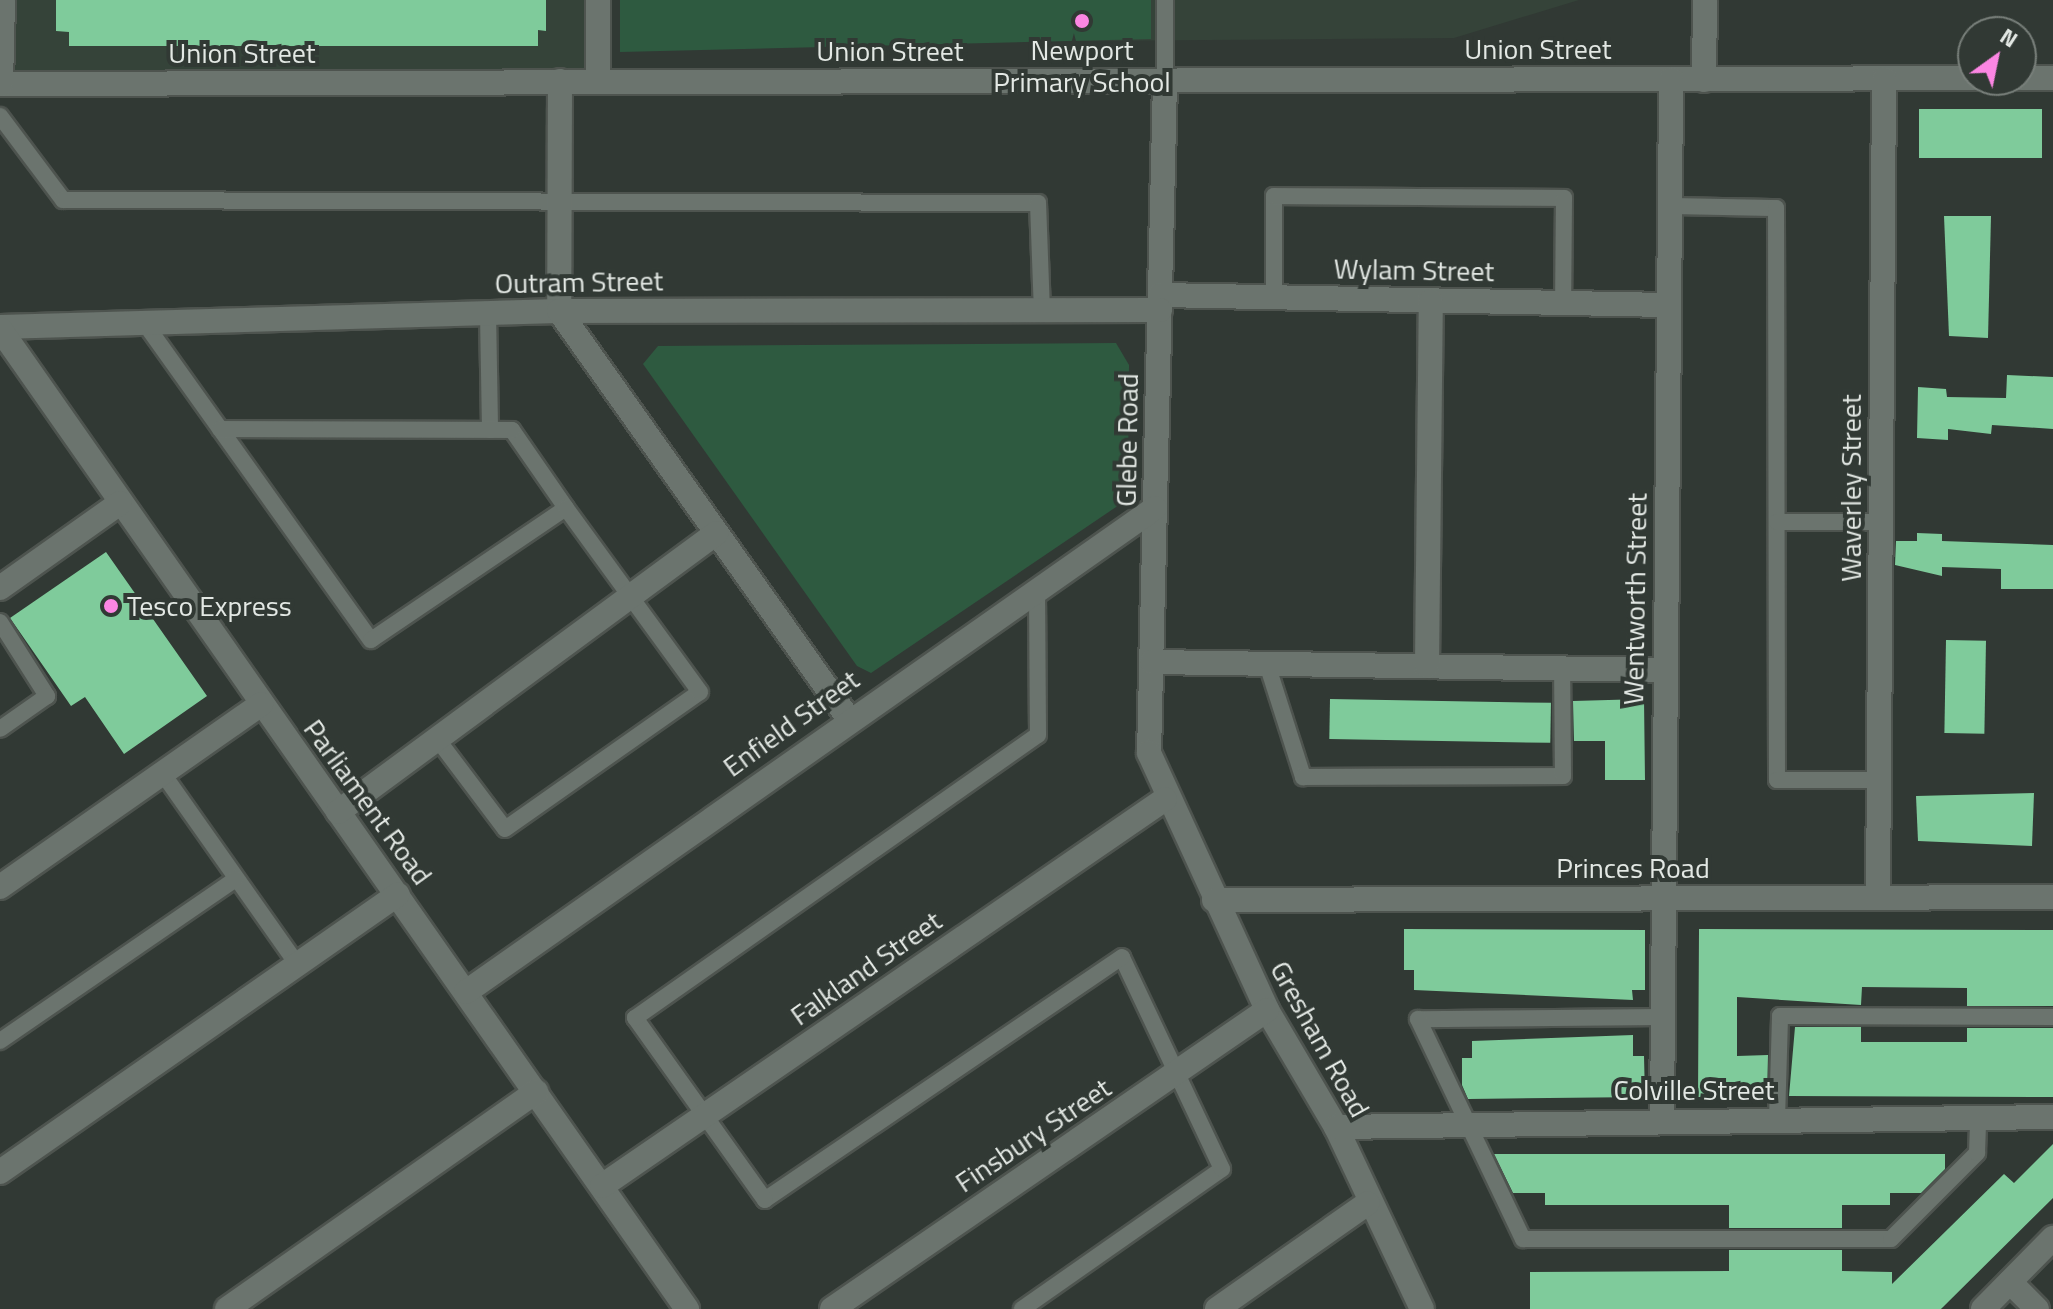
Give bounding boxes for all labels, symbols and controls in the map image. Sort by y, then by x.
marker: Newport Primary School [1073,12,1091,30]
north arrow [1957,16,2037,96]
text: N [1993,19,2025,56]
street label: Union Street [1464,32,1612,66]
place label: Newport Primary School [993,33,1171,99]
street label: Union Street [816,34,964,68]
street label: Union Street [168,36,316,70]
street label: Wylam Street [1333,252,1495,288]
street label: Outram Street [494,264,664,300]
street label: Glebe Road [1109,373,1145,507]
street label: Waverley Street [1834,394,1868,582]
street label: Wentworth Street [1616,493,1654,705]
place label: Tesco Express [127,589,292,623]
marker: Tesco Express [102,597,120,615]
street label: Enfield Street [717,662,865,784]
street label: Parliament Road [297,713,439,891]
street label: Princes Road [1556,851,1710,885]
street label: Falkland Street [784,904,948,1032]
street label: Gresham Road [1263,955,1377,1123]
street label: Finsbury Street [949,1071,1117,1199]
street label: Colville Street [1613,1073,1775,1107]

